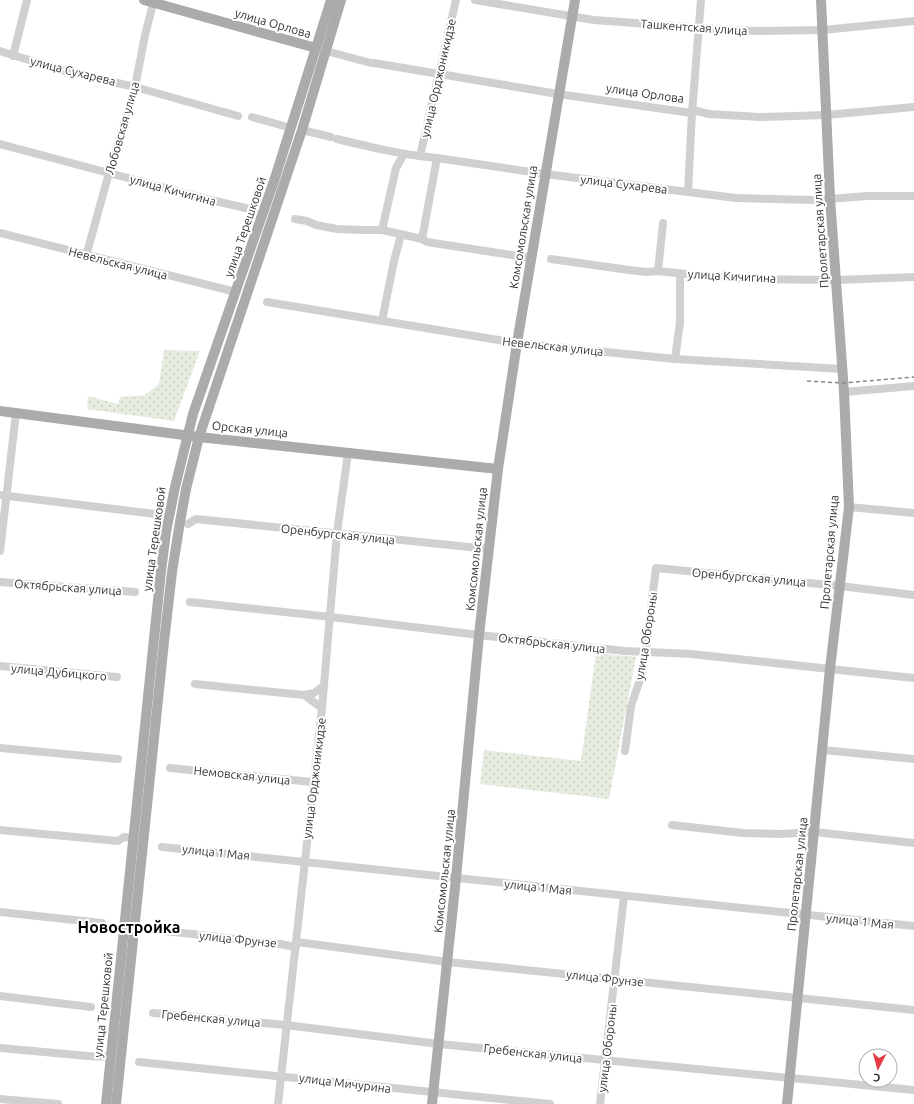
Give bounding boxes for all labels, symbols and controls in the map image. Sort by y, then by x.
street label: улица Орлова [233,6,313,40]
street label: улица Орджоникидзе [418,17,458,139]
street label: Ташкентская улица [640,17,748,37]
street label: улица Сухарева [29,54,117,88]
street label: Лобовская улица [103,80,141,176]
street label: улица Орлова [605,81,685,105]
street label: Комсомольская улица [507,165,539,289]
street label: улица Кичигина [129,172,217,208]
street label: улица Сухарева [580,172,668,196]
street label: Пролетарская улица [810,173,830,289]
street label: улица Терешковой [222,175,268,279]
street label: Невельская улица [67,244,169,282]
street label: улица Кичигина [687,267,777,285]
street label: Невельская улица [502,334,604,358]
street label: Орская улица [211,419,289,439]
street label: улица Терешковой [140,486,168,592]
street label: Комсомольская улица [463,486,489,612]
street label: Пролетарская улица [818,494,840,610]
street label: Оренбургская улица [280,522,396,546]
street label: Оренбургская улица [691,566,807,588]
street label: Октябрьская улица [14,577,122,597]
street label: улица Обороны [633,591,659,681]
street label: Октябрьская улица [498,631,606,655]
street label: улица Дубицкого [11,661,107,683]
street label: улица Орджоникидзе [300,717,328,839]
street label: Немовская улица [193,763,291,787]
street label: Комсомольская улица [431,808,457,934]
street label: Пролетарская улица [785,816,809,932]
street label: улица 1 Мая [181,842,251,862]
street label: улица 1 Мая [503,877,573,897]
street label: улица 1 Мая [825,911,895,931]
district label: Новостройка [78,918,180,936]
street label: улица Фрунзе [198,928,278,950]
street label: улица Терешковой [91,952,115,1058]
street label: улица Фрунзе [565,967,645,989]
street label: улица Обороны [595,1003,619,1093]
street label: Гребенская улица [161,1007,261,1029]
street label: Гребенская улица [483,1041,583,1065]
north arrow [858,1048,898,1088]
street label: улица Мичурина [298,1071,392,1095]
text: С [873,1072,881,1084]

